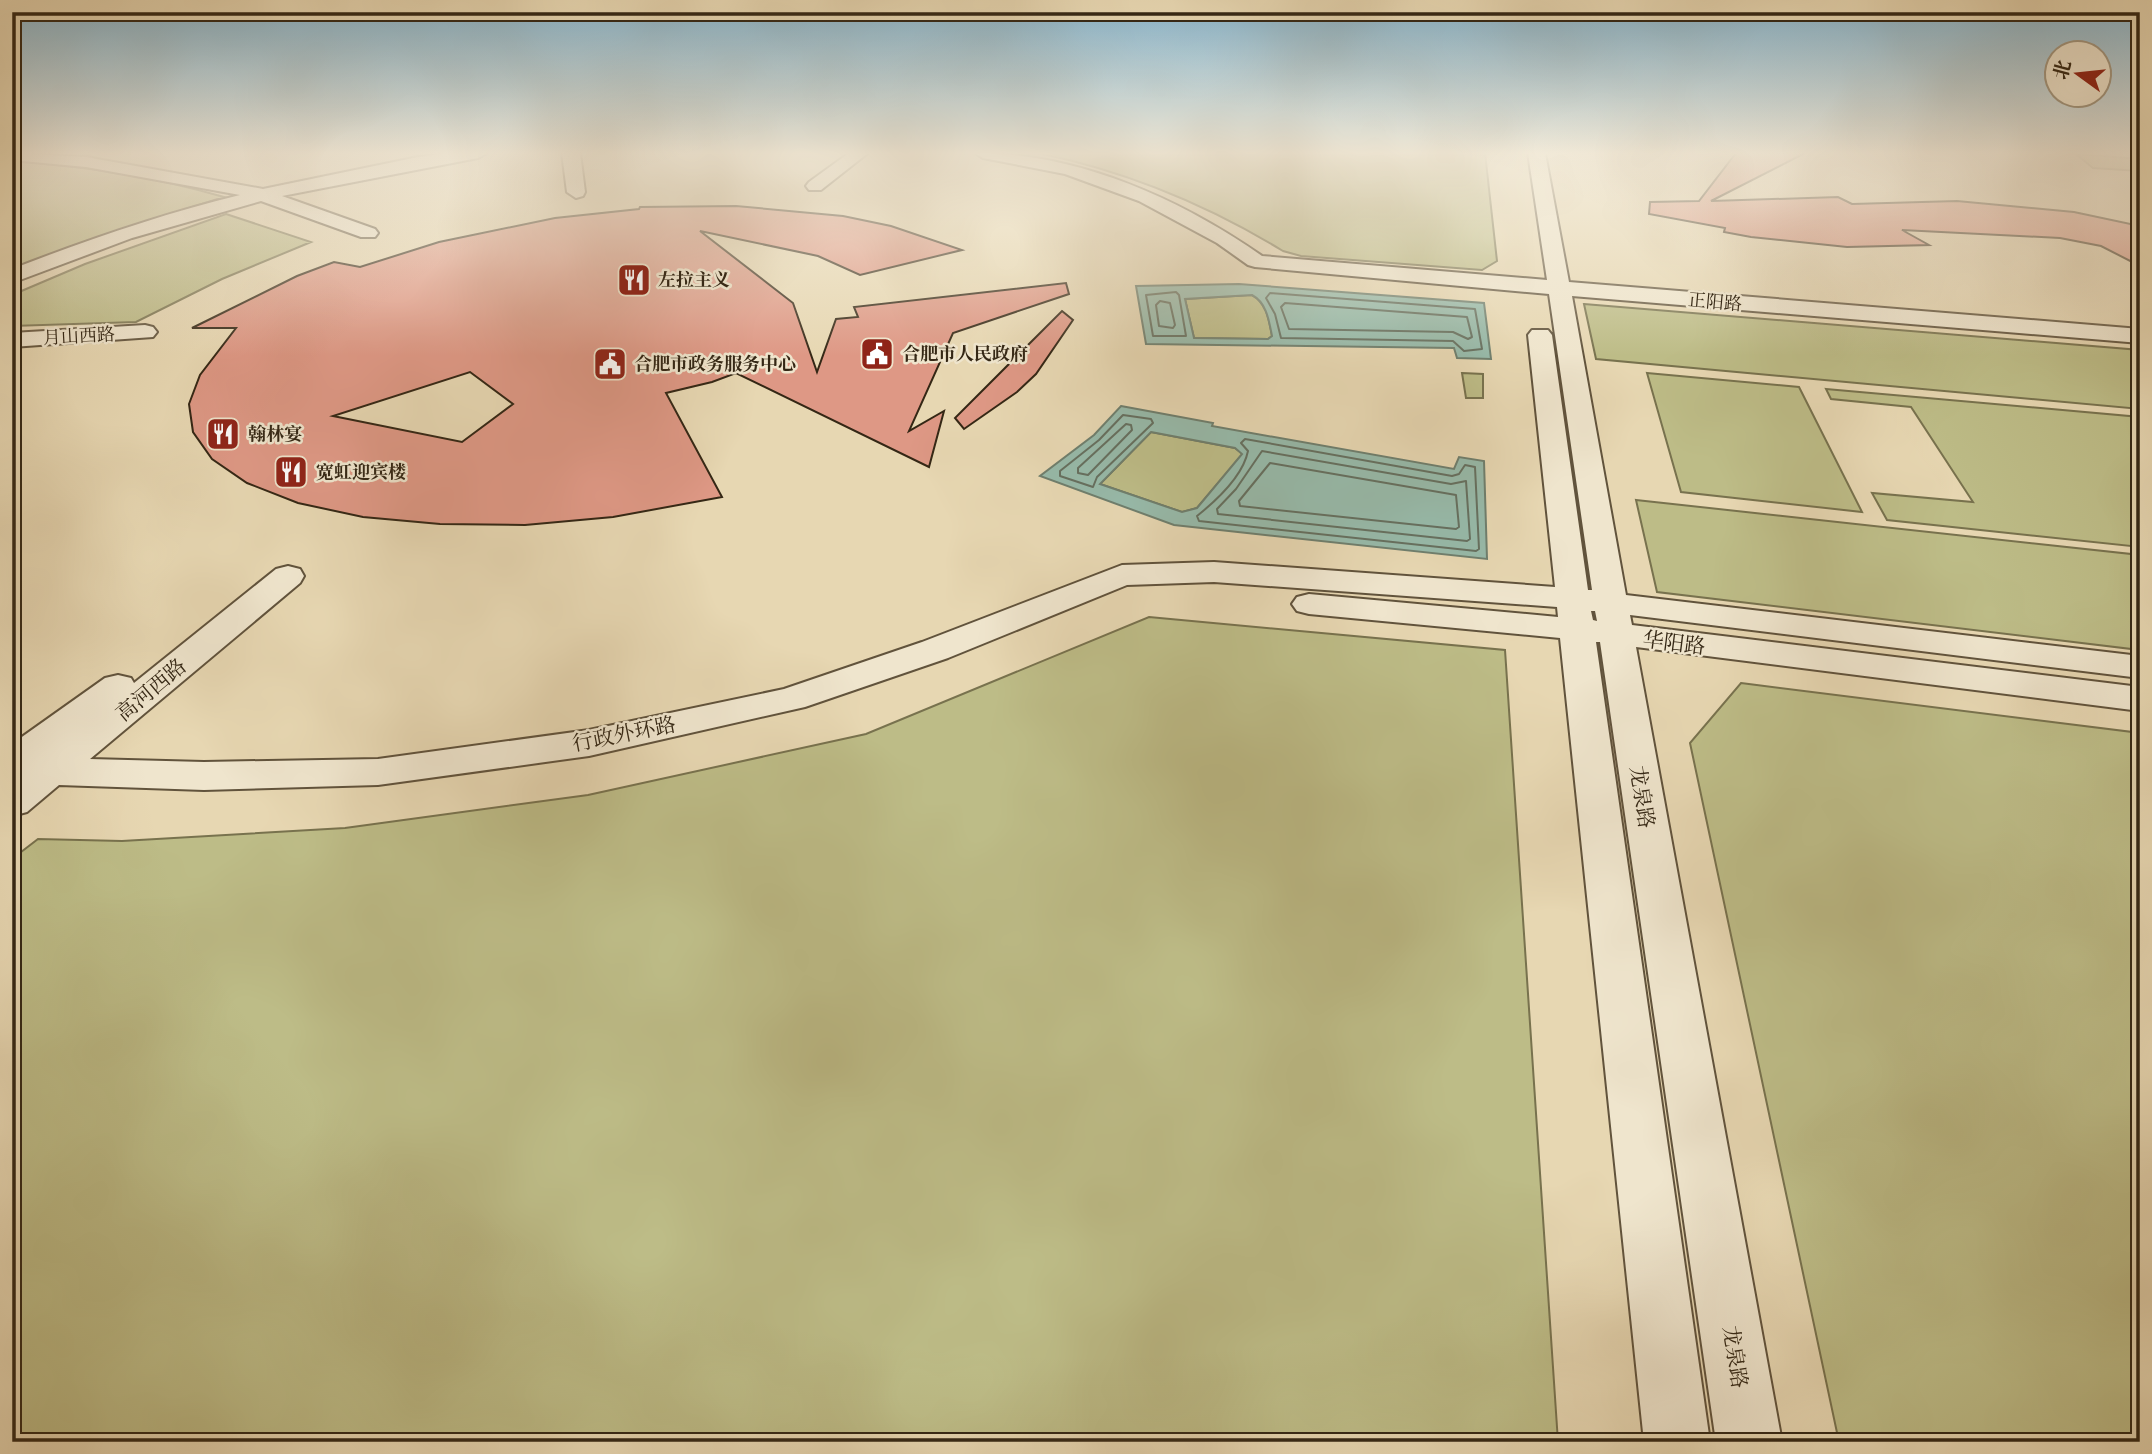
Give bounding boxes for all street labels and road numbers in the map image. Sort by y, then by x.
street label: 正阳路 [1687,290,1743,315]
street label: 月山西路 [43,324,116,349]
street label: 华阳路 [1641,627,1707,659]
street label: 高河西路 [111,654,191,726]
street label: 行政外环路 [570,712,678,756]
street label: 龙泉路 [1625,764,1659,830]
street label: 龙泉路 [1718,1324,1752,1390]

